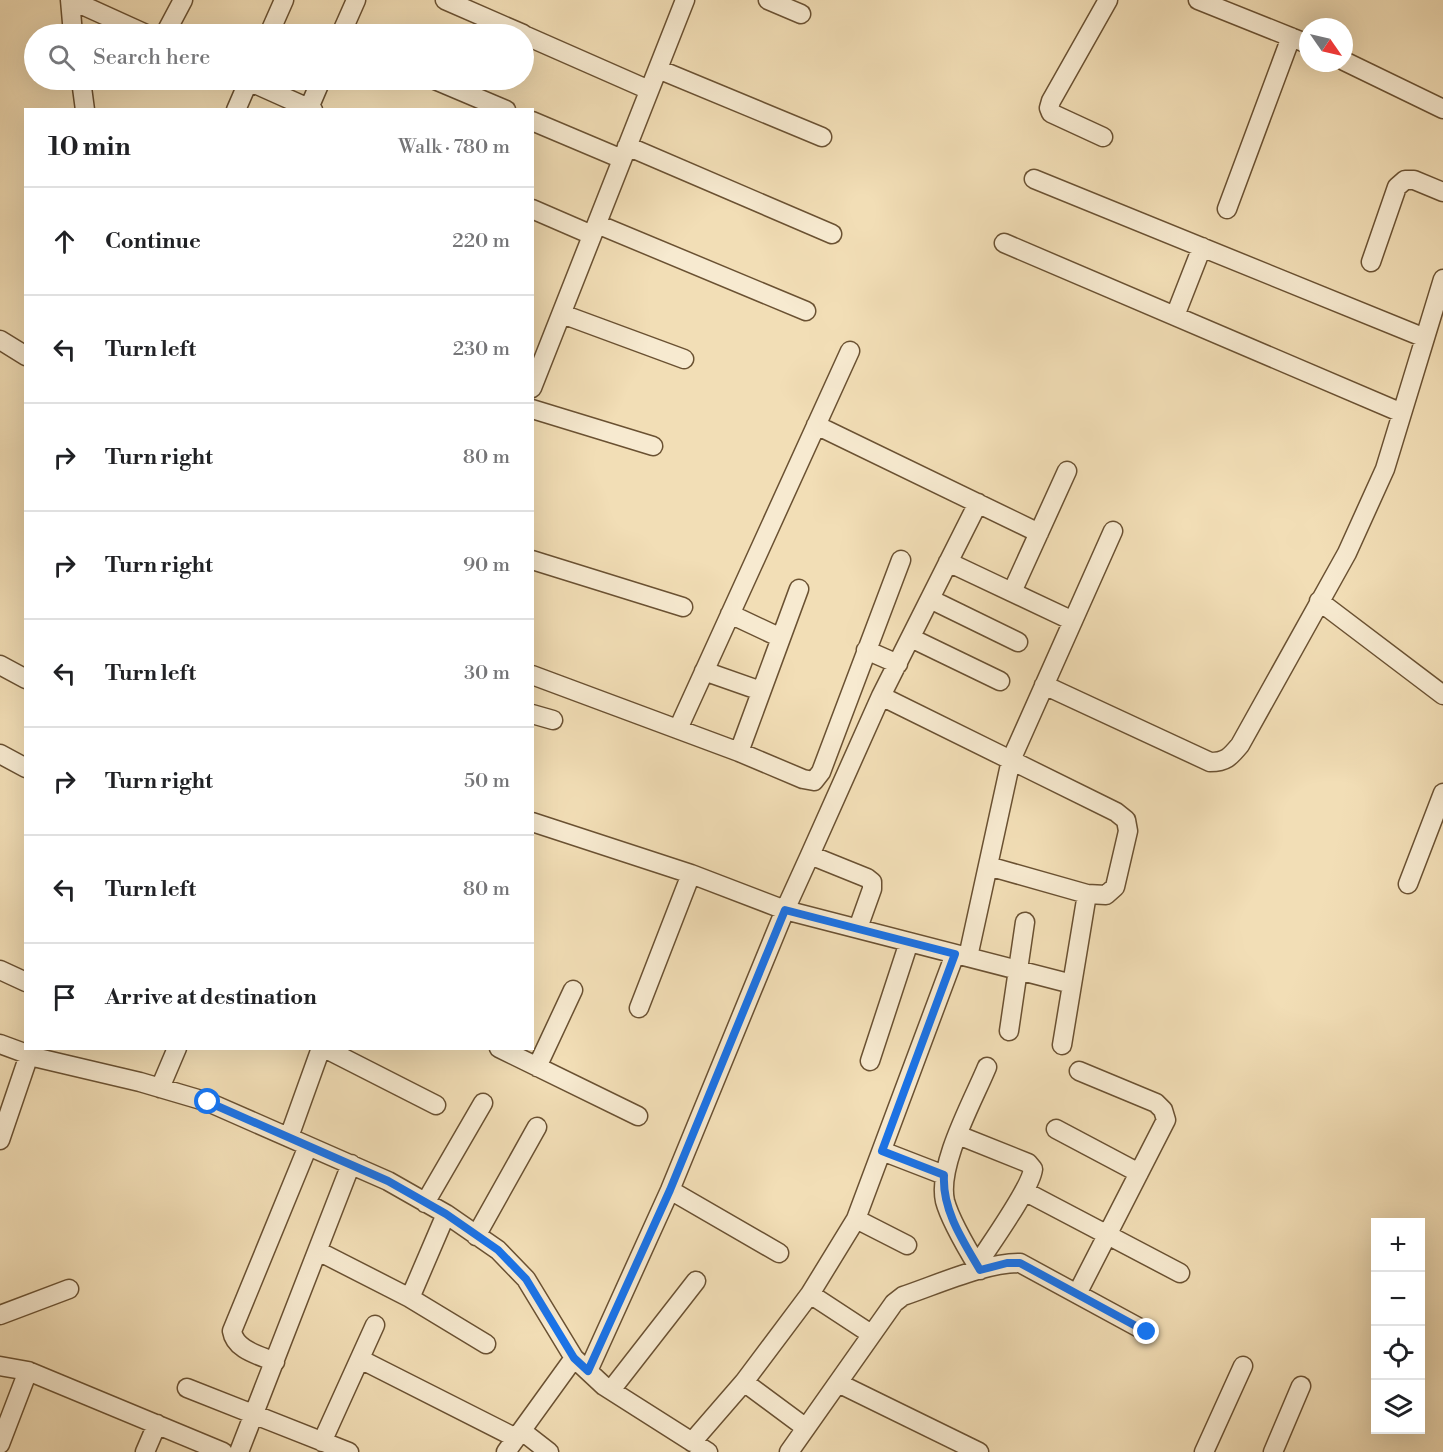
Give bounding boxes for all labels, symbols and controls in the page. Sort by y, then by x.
north arrow [1299,18,1353,72]
search box [24,24,534,90]
icon: search [45,41,78,74]
text: Search here [93,44,210,71]
text: 10 min [48,131,131,163]
text: Walk · 780 m [398,135,510,160]
icon: ahead [48,225,81,258]
text: Continue [105,228,201,255]
text: 220 m [452,229,510,254]
icon: left [48,333,81,366]
text: Turn left [105,336,196,363]
text: 230 m [453,337,510,362]
icon: right [48,441,81,474]
text: Turn right [105,444,213,471]
text: 80 m [463,445,510,470]
icon: right [48,549,81,582]
text: Turn right [105,552,213,579]
text: 90 m [463,553,510,578]
icon: left [48,657,81,690]
text: Turn left [105,660,196,687]
text: 30 m [464,661,510,686]
icon: right [48,765,81,798]
text: Turn right [105,768,213,795]
text: 50 m [464,769,510,794]
icon: left [48,873,81,906]
text: Turn left [105,876,196,903]
text: 80 m [463,877,510,902]
icon: arrive [48,981,81,1014]
text: Arrive at destination [105,984,317,1011]
route start [194,1088,220,1114]
map controls [1371,1218,1425,1434]
button: + [1371,1218,1425,1272]
button: − [1371,1272,1425,1326]
route end [1133,1318,1159,1344]
button: locate [1371,1326,1425,1380]
button: layers [1371,1380,1425,1434]

